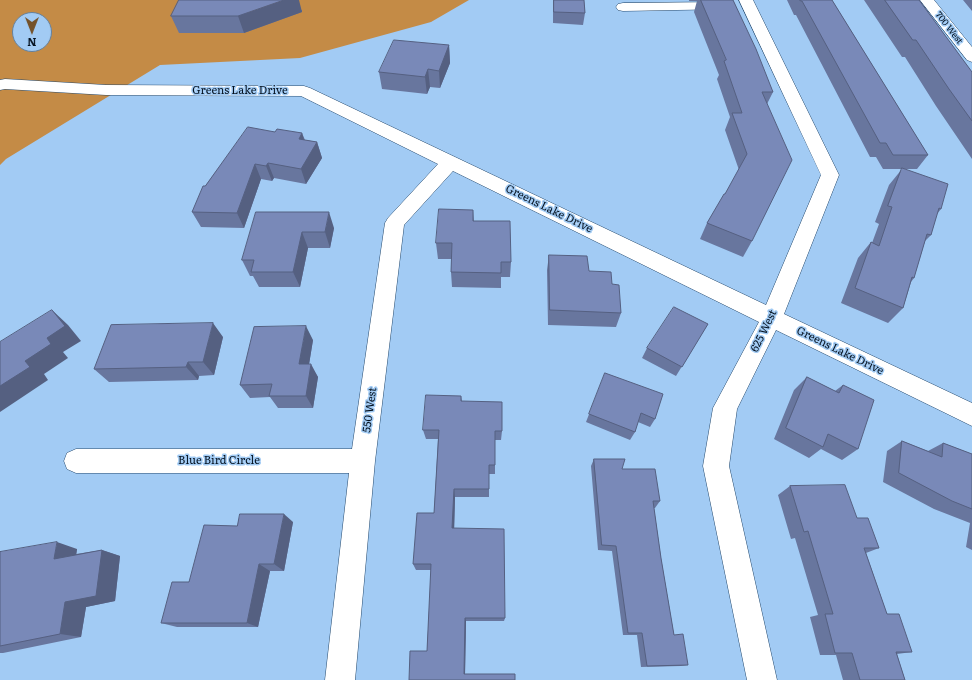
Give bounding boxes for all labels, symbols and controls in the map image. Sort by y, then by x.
street label: 700 West [933,10,965,46]
north arrow [12,12,52,52]
text: N [27,35,37,51]
street label: Greens Lake Drive [192,84,288,98]
street label: Greens Lake Drive [503,182,595,236]
street label: 625 West [748,308,780,354]
street label: Greens Lake Drive [794,324,886,378]
street label: 550 West [360,387,380,433]
street label: Blue Bird Circle [178,454,260,468]

